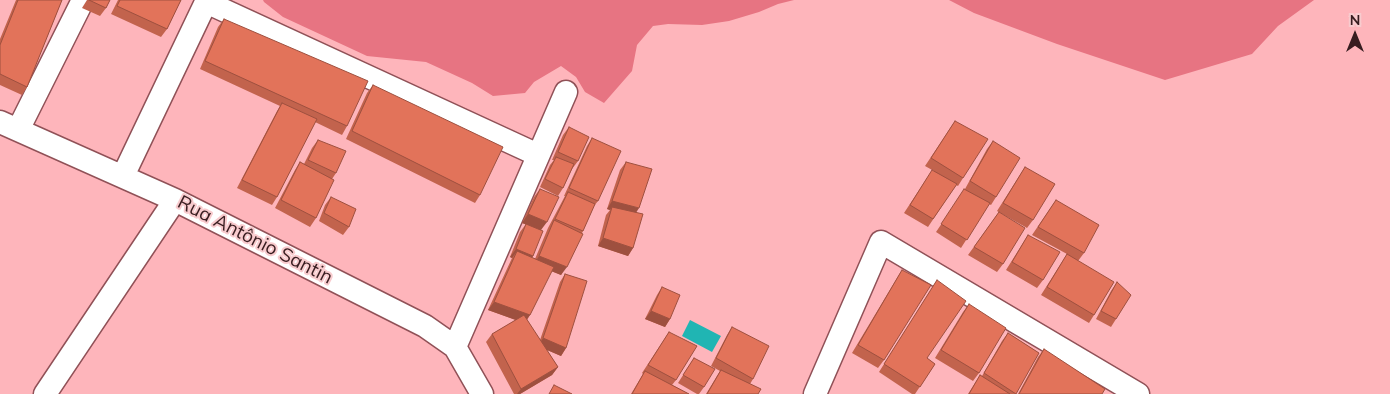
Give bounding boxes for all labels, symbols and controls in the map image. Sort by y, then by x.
north arrow [1330,10,1380,60]
text: N [1350,11,1360,29]
street label: Rua Antônio Santin [174,191,336,289]

